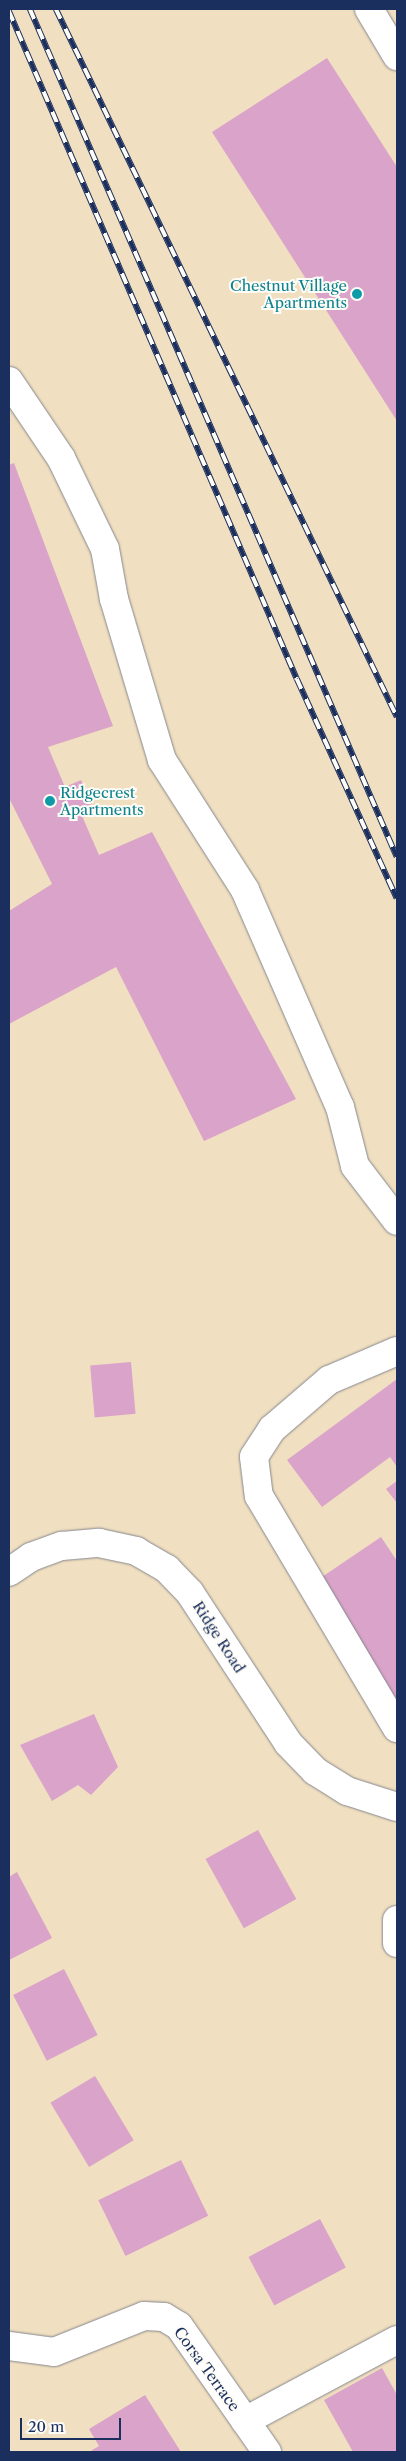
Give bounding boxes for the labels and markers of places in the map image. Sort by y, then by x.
place label: Chestnut Village Apartments [230,276,347,311]
marker: Chestnut Village Apartments [351,288,363,300]
place label: Ridgecrest Apartments [60,783,143,818]
marker: Ridgecrest Apartments [44,795,56,807]

